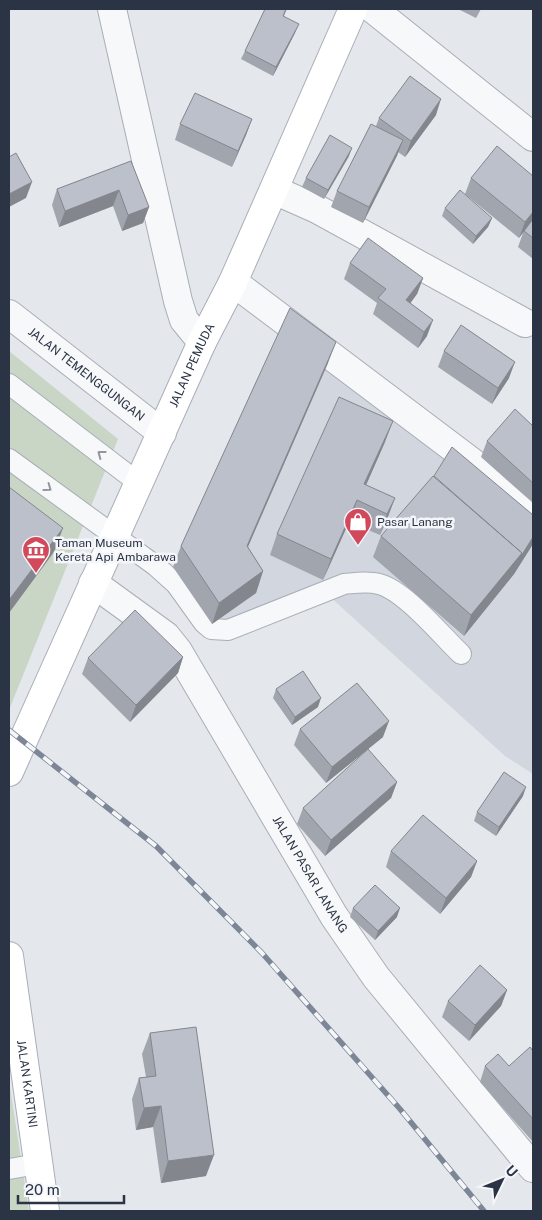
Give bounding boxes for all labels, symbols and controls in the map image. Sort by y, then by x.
street label: JALAN PEMUDA [167,320,218,410]
street label: JALAN TEMENGGUNGAN [25,324,147,424]
one-way arrow [97,451,107,460]
one-way arrow [42,482,51,490]
shop icon: Pasar Lanang [343,507,373,546]
place label: Pasar Lanang [377,515,453,529]
museum icon: Taman Museum Kereta Api Ambarawa [21,535,51,574]
place label: Taman Museum Kereta Api Ambarawa [55,536,176,564]
street label: JALAN PASAR LANANG [270,813,351,936]
street label: JALAN KARTINI [14,1039,40,1128]
north arrow [477,1155,527,1205]
text: U [502,1162,521,1180]
scale bar [18,1172,124,1204]
text: 20 m [25,1181,60,1198]

